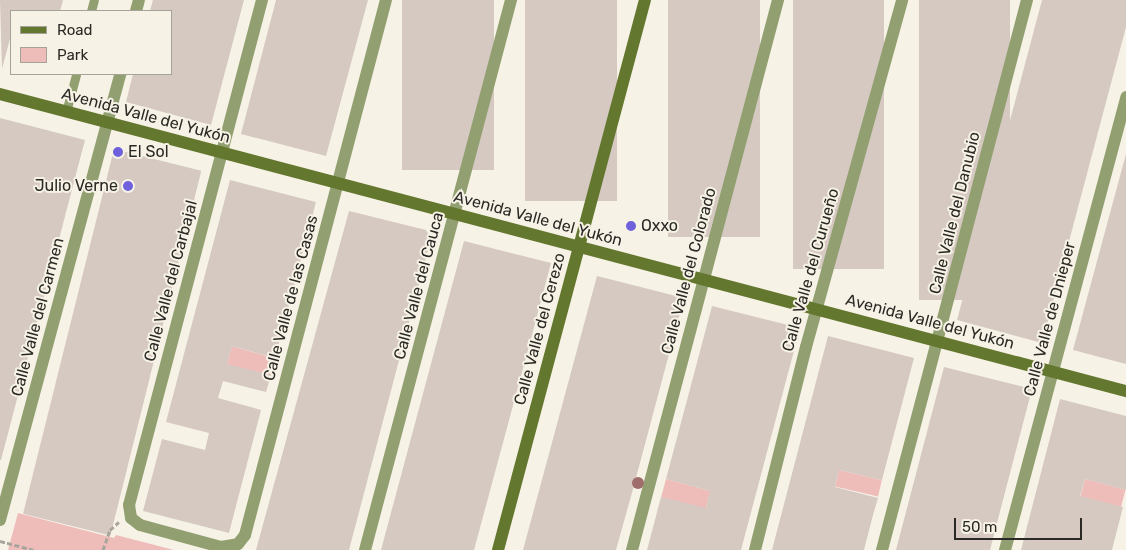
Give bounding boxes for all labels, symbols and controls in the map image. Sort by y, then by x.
legend [10,10,172,75]
text: Road [57,21,93,39]
text: Park [57,46,88,64]
street label: Avenida Valle del Yukón [59,84,233,148]
street label: Calle Valle del Danubio [925,130,985,296]
place label: El Sol [128,142,169,162]
marker: El Sol [112,146,124,158]
place label: Julio Verne [34,176,118,196]
marker: Julio Verne [122,180,134,192]
street label: Calle Valle del Colorado [657,185,721,357]
street label: Calle Valle del Curueño [778,186,844,354]
street label: Avenida Valle del Yukón [451,187,625,251]
street label: Calle Valle del Carbajal [140,198,202,364]
street label: Calle Valle del Cauca [390,210,448,362]
street label: Calle Valle de las Casas [260,213,322,383]
place label: Oxxo [641,216,678,236]
marker: Oxxo [625,220,637,232]
street label: Calle Valle del Carmen [8,235,68,399]
street label: Calle Valle de Dnieper [1020,239,1080,399]
street label: Calle Valle del Cerezo [510,251,570,407]
street label: Avenida Valle del Yukón [843,290,1017,354]
scale bar [956,508,1084,540]
text: 50 m [962,518,997,536]

